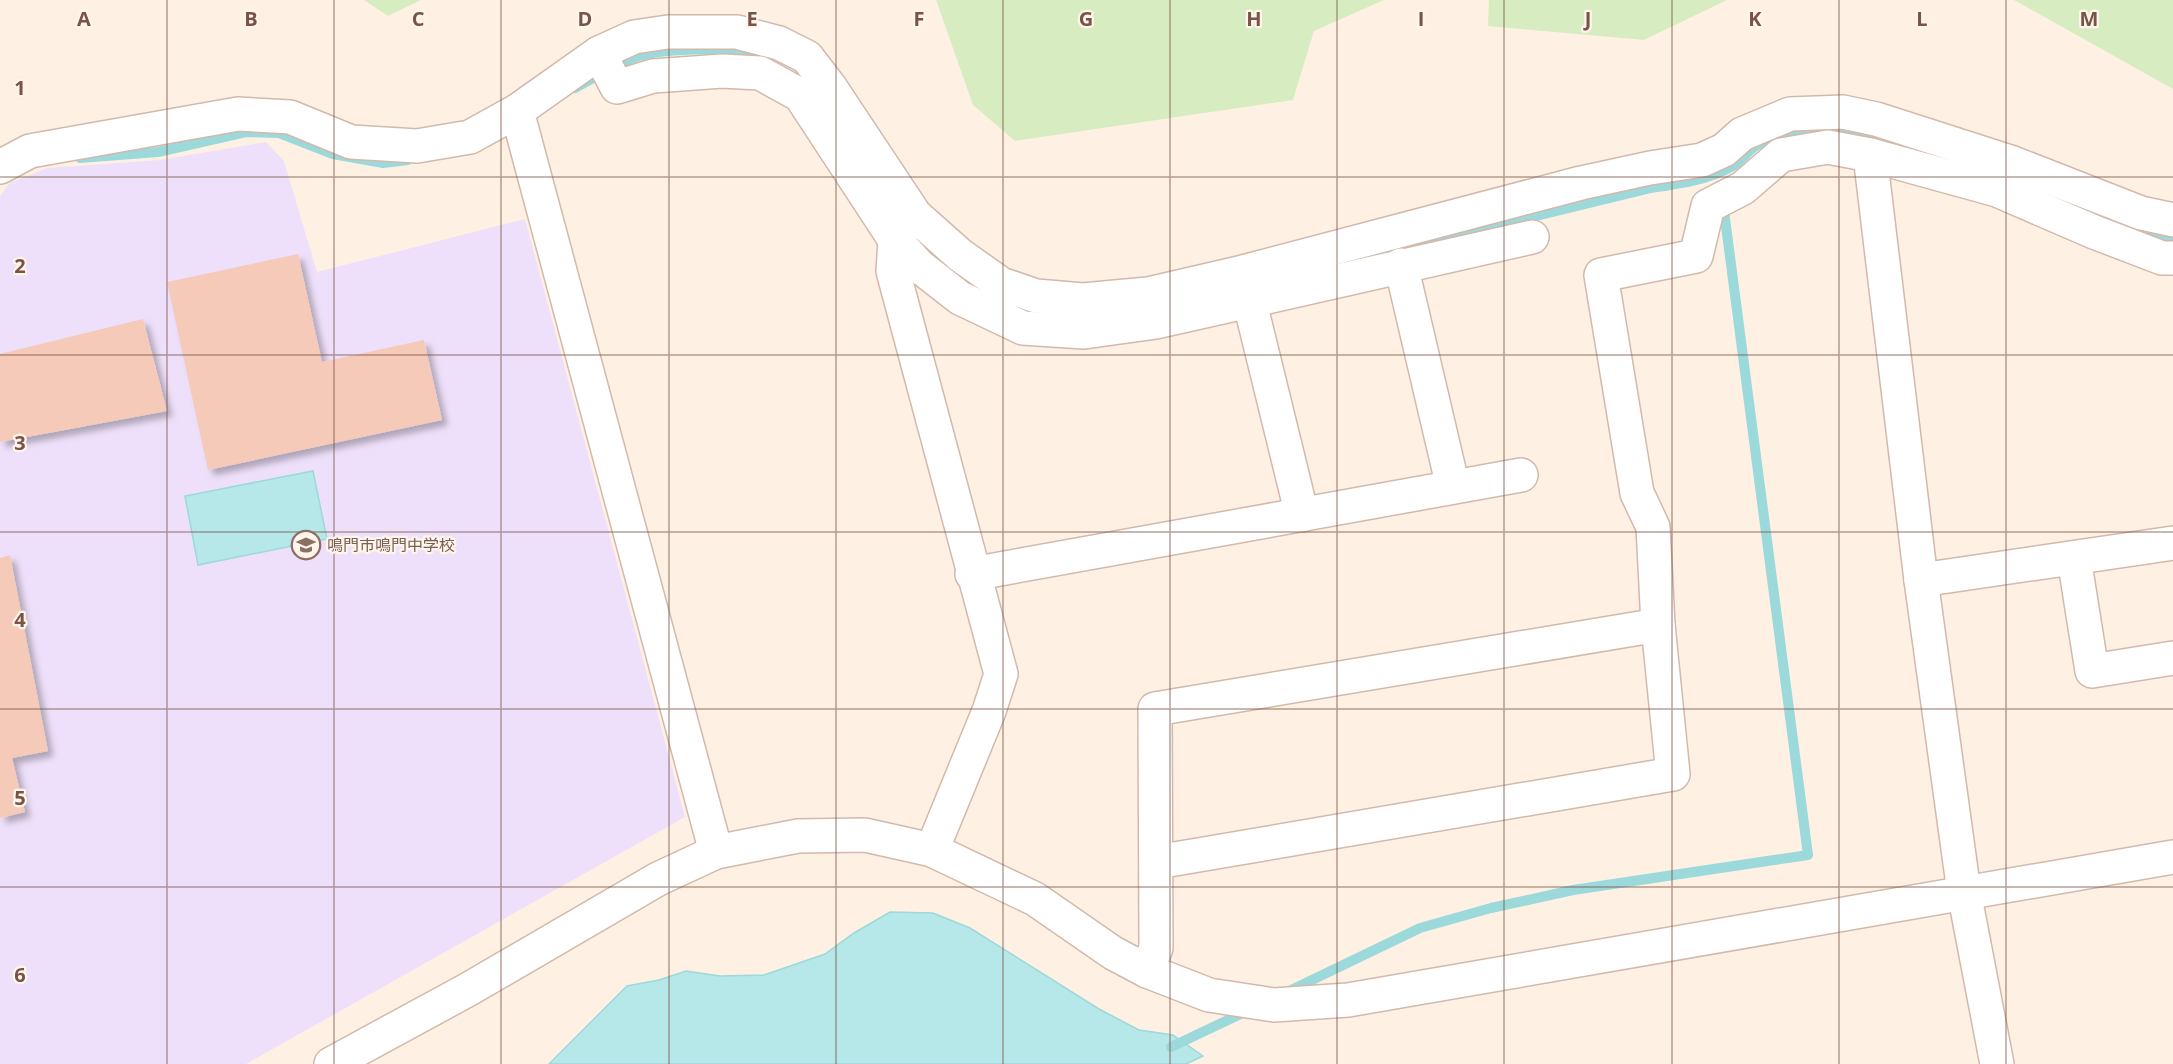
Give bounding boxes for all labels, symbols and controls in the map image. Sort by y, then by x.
text: A [77,5,91,32]
text: B [244,5,258,32]
text: C [412,5,425,32]
text: D [578,5,592,32]
text: E [746,5,758,32]
text: F [914,5,924,32]
text: G [1079,5,1093,32]
text: H [1246,5,1262,32]
text: I [1418,5,1424,32]
text: J [1583,5,1591,32]
text: K [1748,5,1762,32]
text: L [1916,5,1928,32]
text: M [2080,5,2098,32]
text: 1 [14,74,26,101]
text: 2 [14,252,26,279]
text: 3 [14,429,26,456]
school or university icon: 鳴門市鳴門中学校 [290,529,322,561]
place label: 鳴門市鳴門中学校 [327,534,455,556]
text: 4 [14,606,26,633]
text: 5 [14,784,26,811]
text: 6 [14,961,26,988]

